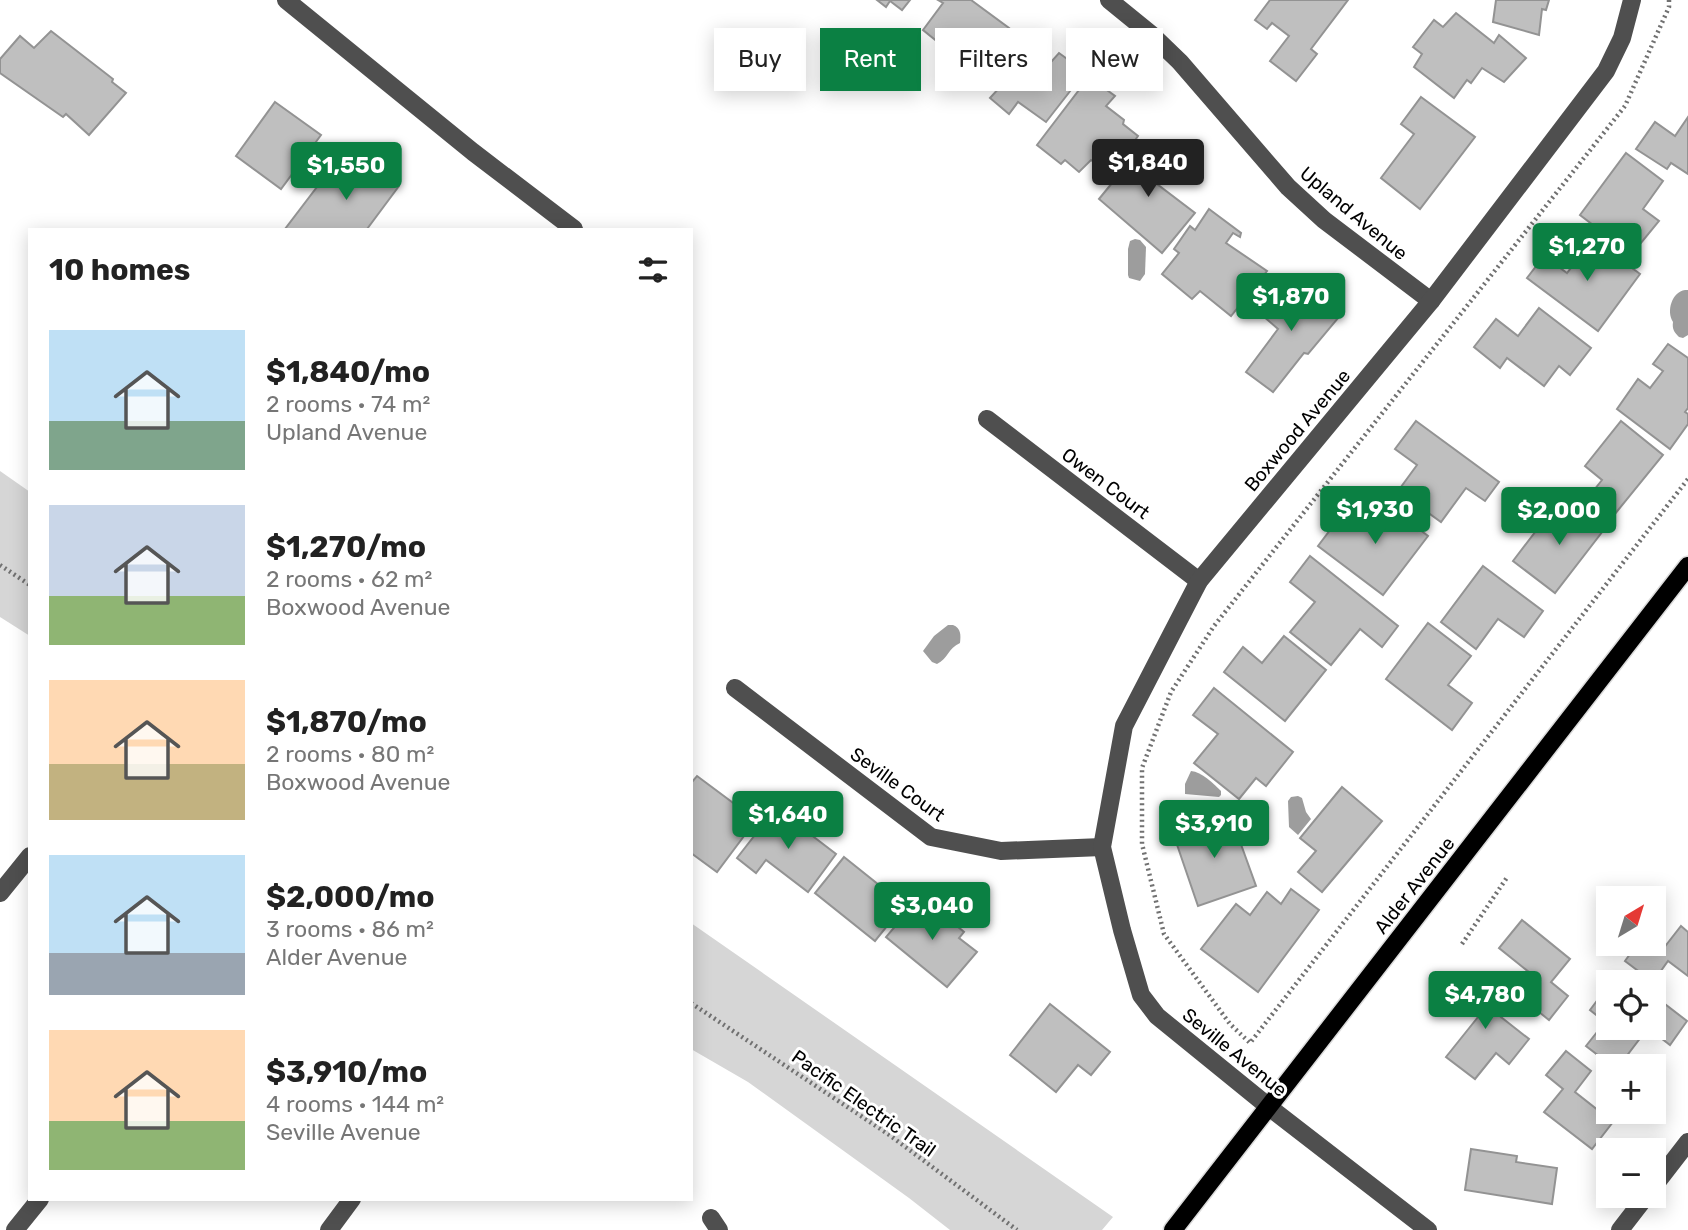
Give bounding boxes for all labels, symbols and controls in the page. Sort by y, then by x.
chip: Buy [714,28,806,91]
chip: Rent [820,28,921,91]
chip: Filters [935,28,1052,91]
chip: New [1066,28,1163,91]
pin: $1,840 [1091,140,1205,199]
pin: $1,550 [289,142,403,202]
text: $1,840 [1108,148,1188,176]
text: $1,550 [307,151,385,179]
street label: Upland Avenue [1295,162,1412,265]
pin: $1,270 [1530,224,1644,283]
text: $1,270 [1549,232,1625,260]
icon: filters [634,251,672,289]
text: 10 homes [49,252,190,288]
pin: $1,870 [1234,274,1348,333]
text: $1,870 [1252,282,1330,310]
text: $1,840/mo [266,354,430,390]
icon: home [105,358,189,442]
street label: Boxwood Avenue [1240,365,1355,496]
text: 2 rooms · 74 m² [266,390,430,418]
text: Upland Avenue [266,418,427,446]
street label: Owen Court [1057,443,1155,524]
pin: $1,930 [1318,486,1432,546]
pin: $2,000 [1502,488,1616,547]
text: $1,930 [1336,495,1414,523]
text: $2,000 [1517,496,1601,524]
text: $1,270/mo [266,529,426,565]
icon: home [105,533,189,617]
text: 2 rooms · 62 m² [266,565,432,593]
text: Boxwood Avenue [266,593,450,621]
text: $1,870/mo [266,704,427,740]
icon: home [105,708,189,792]
text: 2 rooms · 80 m² [266,740,434,768]
street label: Seville Court [846,742,950,827]
text: Boxwood Avenue [266,768,450,796]
pin: $1,640 [731,792,845,851]
text: $1,640 [748,800,828,828]
pin: $3,910 [1157,800,1271,860]
text: $3,910 [1175,809,1253,837]
street label: Alder Avenue [1369,832,1459,938]
text: $2,000/mo [266,879,435,915]
icon: home [105,883,189,967]
pin: $3,040 [875,883,989,942]
north arrow [1596,886,1666,956]
map controls [1596,886,1666,1208]
text: $3,040 [890,891,974,919]
text: 3 rooms · 86 m² [266,915,434,943]
text: Alder Avenue [266,943,407,971]
button: locate [1596,970,1666,1040]
pin: $4,780 [1428,972,1542,1031]
text: $4,780 [1445,980,1526,1008]
street label: Seville Avenue [1178,1003,1292,1102]
street label: Pacific Electric Trail [787,1045,940,1162]
text: $3,910/mo [266,1054,427,1090]
button: + [1596,1054,1666,1124]
icon: home [105,1058,189,1142]
text: 4 rooms · 144 m² [266,1090,444,1118]
text: Seville Avenue [266,1118,421,1146]
button: − [1596,1138,1666,1208]

